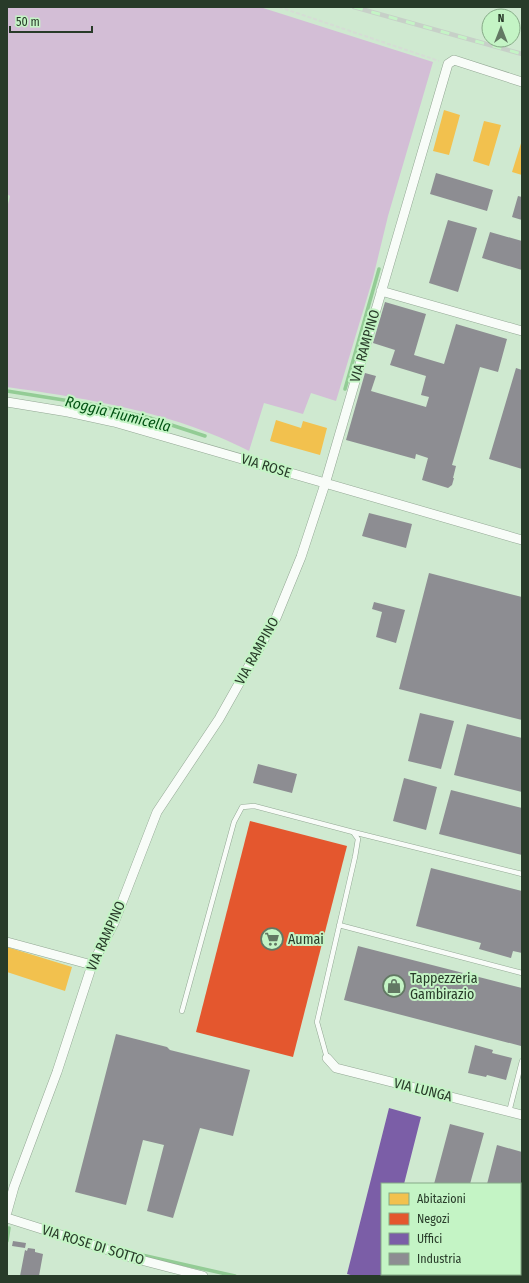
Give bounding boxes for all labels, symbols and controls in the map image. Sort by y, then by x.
scale bar [10,8,92,34]
north arrow [481,8,521,48]
text: N [498,12,504,25]
text: 50 m [16,15,40,29]
street label: VIA RAMPINO [347,308,384,384]
water label: Roggia Fiumicella [63,392,173,436]
street label: VIA ROSE [239,450,293,482]
street label: VIA RAMPINO [231,614,283,688]
street label: VIA RAMPINO [83,898,129,974]
supermarket icon: Aumai [259,926,285,952]
place label: Aumai [288,931,324,948]
place label: Tappezzeria Gambirazio [410,970,478,1003]
shop icon: Tappezzeria Gambirazio [381,973,407,999]
street label: VIA LUNGA [392,1075,455,1106]
legend [381,1183,521,1275]
text: Abitazioni [417,1192,466,1206]
text: Negozi [417,1212,450,1226]
street label: VIA ROSE DI SOTTO [40,1221,146,1269]
text: Uffici [417,1232,442,1246]
text: Industria [417,1252,461,1266]

